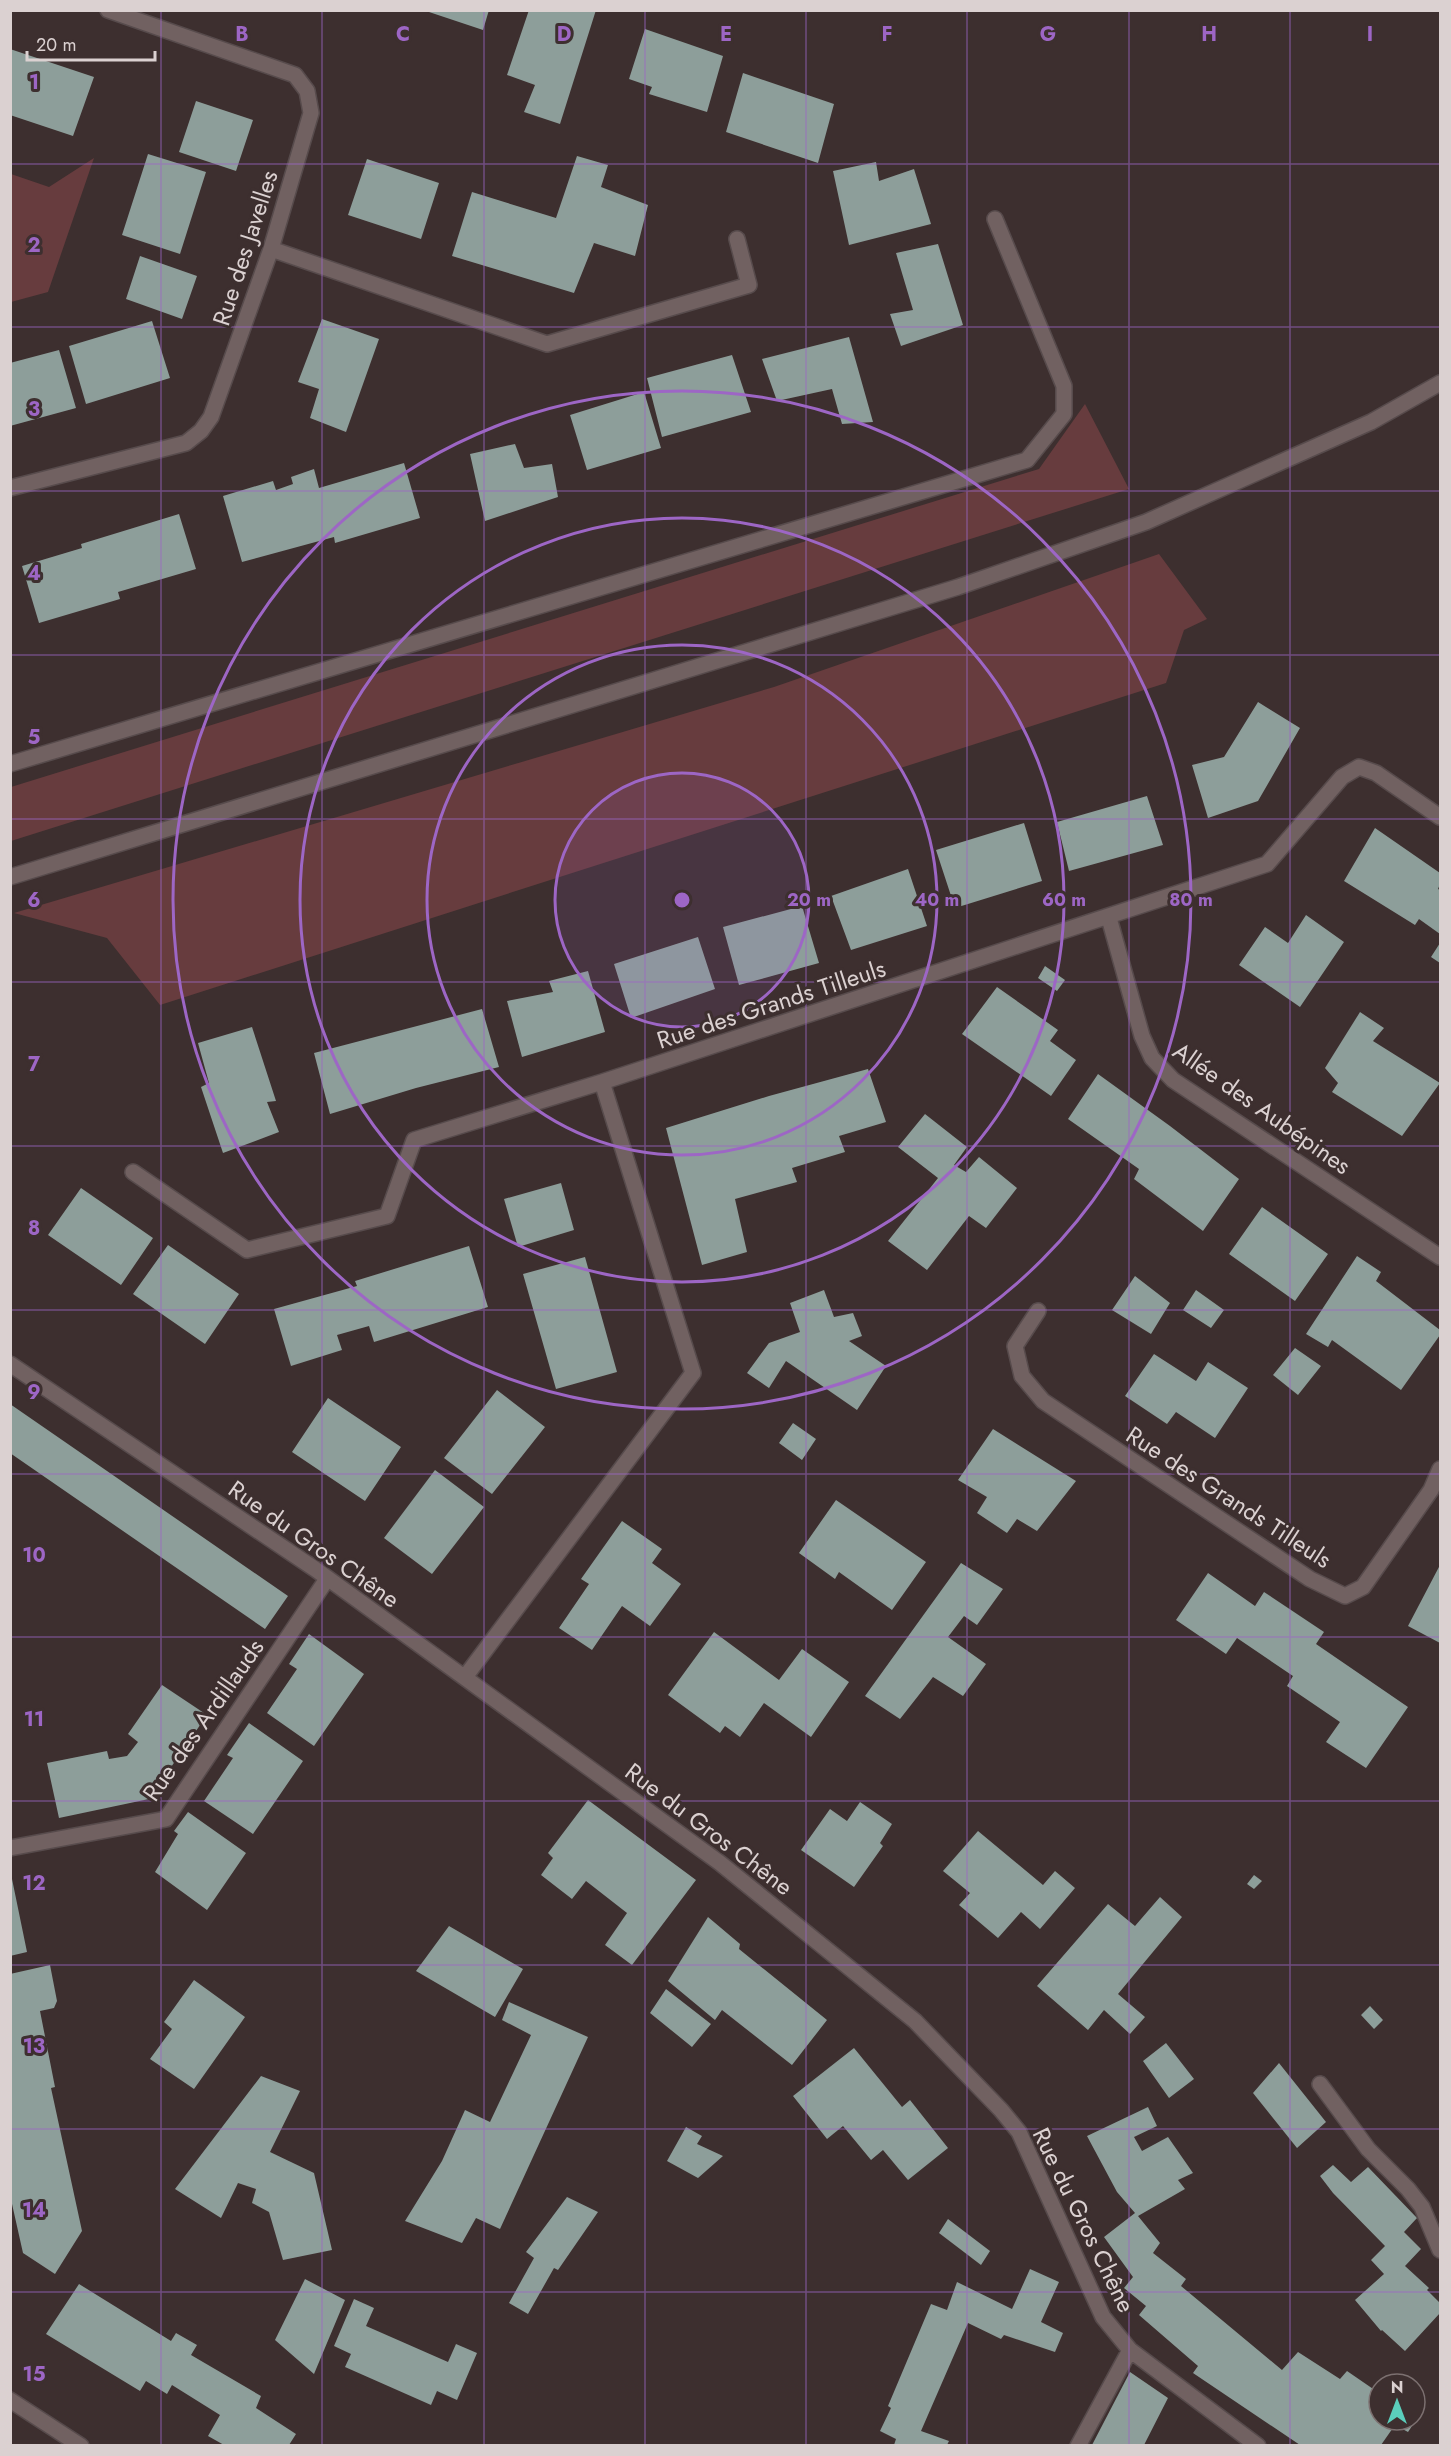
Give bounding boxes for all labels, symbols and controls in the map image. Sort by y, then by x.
text: B [235,20,249,49]
text: C [396,20,410,49]
text: D [557,20,571,49]
text: E [720,20,732,49]
text: F [881,20,893,49]
text: G [1040,20,1056,49]
text: H [1201,20,1217,49]
text: I [1367,20,1373,49]
scale bar [27,24,154,62]
text: 20 m [36,32,76,58]
text: 1 [29,68,39,97]
street label: Rue des Javelles [203,166,287,330]
text: 2 [27,231,41,260]
text: 3 [28,395,40,424]
text: 4 [27,559,41,588]
text: 5 [28,723,41,752]
text: 6 [27,886,41,915]
text: 20 m [787,887,831,913]
text: 40 m [915,887,959,913]
text: 60 m [1042,887,1086,913]
text: 80 m [1169,887,1213,913]
centre of rings [672,890,692,910]
street label: Rue des Grands Tilleuls [652,950,890,1058]
street label: Allée des Aubépines [1166,1033,1358,1183]
text: 7 [28,1050,41,1079]
text: 8 [28,1214,40,1243]
text: 9 [27,1378,41,1407]
street label: Rue des Grands Tilleuls [1119,1417,1339,1577]
street label: Rue du Gros Chêne [221,1472,407,1616]
text: 10 [22,1541,46,1570]
street label: Rue des Ardillauds [134,1632,272,1808]
text: 11 [24,1705,44,1734]
street label: Rue du Gros Chêne [618,1754,800,1904]
text: 12 [22,1869,46,1898]
text: 13 [23,2032,45,2061]
street label: Rue du Gros Chêne [1024,2122,1144,2318]
text: 14 [22,2196,46,2225]
text: 15 [22,2360,46,2389]
north arrow [1367,2372,1427,2432]
text: N [1391,2376,1403,2399]

